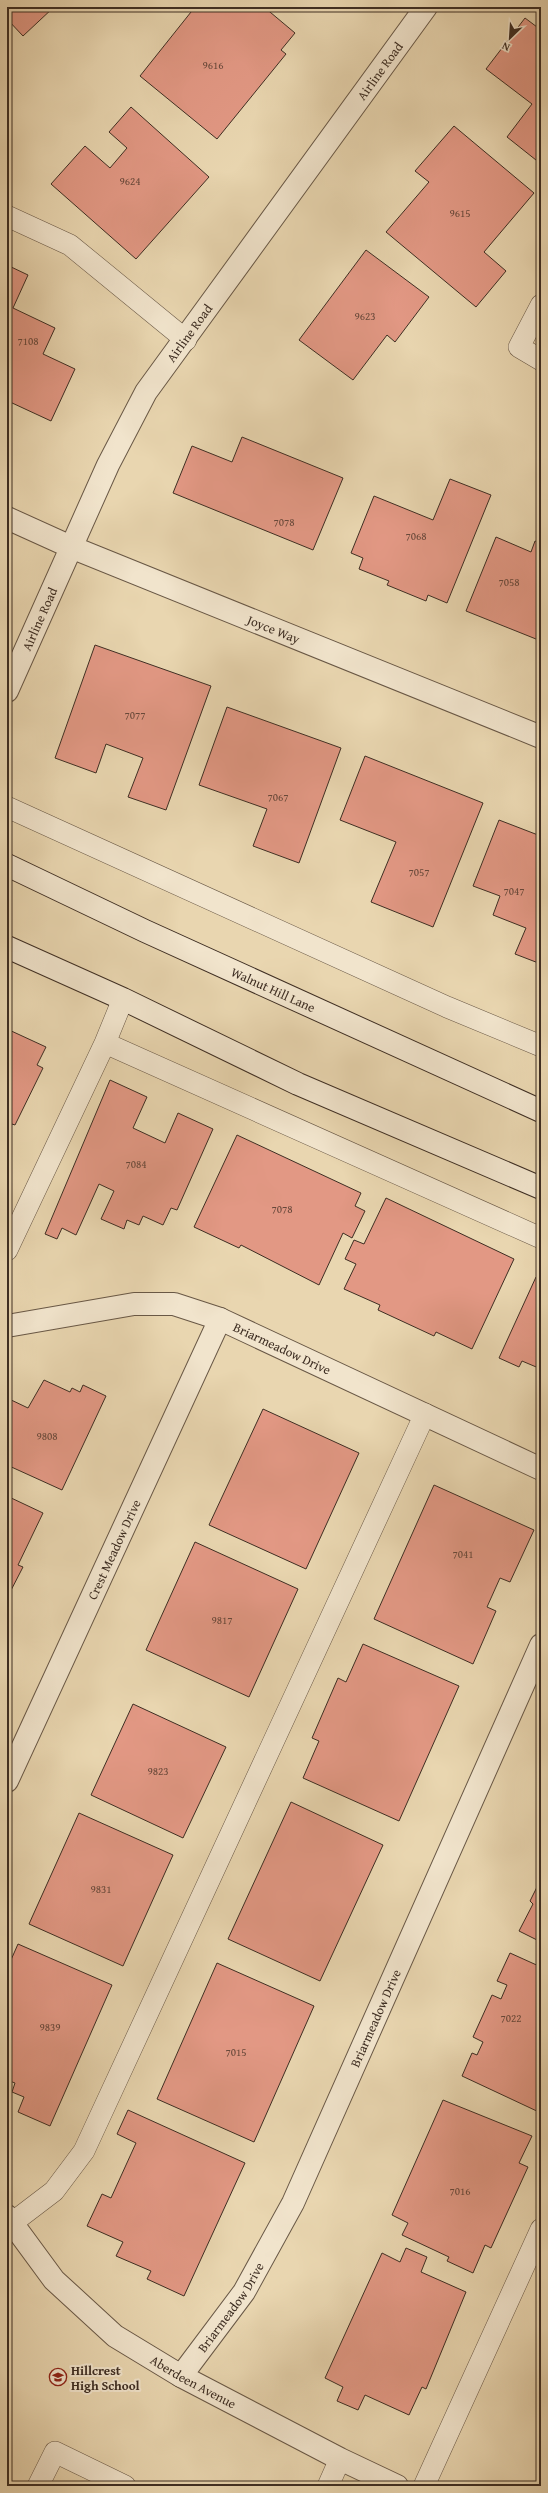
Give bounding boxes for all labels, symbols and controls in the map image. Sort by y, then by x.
north arrow [490,18,530,58]
street label: Airline Road [352,38,407,104]
text: N [498,38,512,56]
house number: 9616 [202,57,224,73]
house number: 9624 [119,173,141,189]
house number: 9615 [449,205,471,221]
street label: Airline Road [161,300,217,366]
house number: 9623 [354,308,376,324]
house number: 7108 [17,333,39,349]
house number: 7078 [273,514,295,530]
house number: 7068 [405,528,427,544]
house number: 7058 [498,574,520,590]
street label: Airline Road [17,584,62,654]
street label: Joyce Way [243,609,303,648]
house number: 7077 [124,707,146,723]
house number: 7067 [267,789,289,805]
house number: 7057 [408,864,430,880]
house number: 7047 [503,883,525,899]
street label: Walnut Hill Lane [228,962,319,1017]
house number: 7084 [125,1156,147,1172]
house number: 7078 [271,1201,293,1217]
street label: Briarmeadow Drive [230,1317,334,1379]
house number: 9808 [36,1428,58,1444]
street label: Crest Meadow Drive [82,1496,145,1603]
house number: 7041 [452,1546,474,1562]
house number: 9817 [211,1612,233,1628]
house number: 9823 [147,1763,169,1779]
house number: 9831 [90,1881,112,1897]
street label: Briarmeadow Drive [345,1966,405,2070]
house number: 7022 [500,2010,522,2026]
house number: 9839 [39,2019,61,2035]
house number: 7015 [225,2044,247,2060]
house number: 7016 [449,2183,471,2199]
street label: Briarmeadow Drive [193,2259,268,2356]
street label: Aberdeen Avenue [147,2350,240,2413]
place label: Hillcrest High School [71,2361,140,2395]
school or university icon: Hillcrest High School [48,2367,68,2387]

